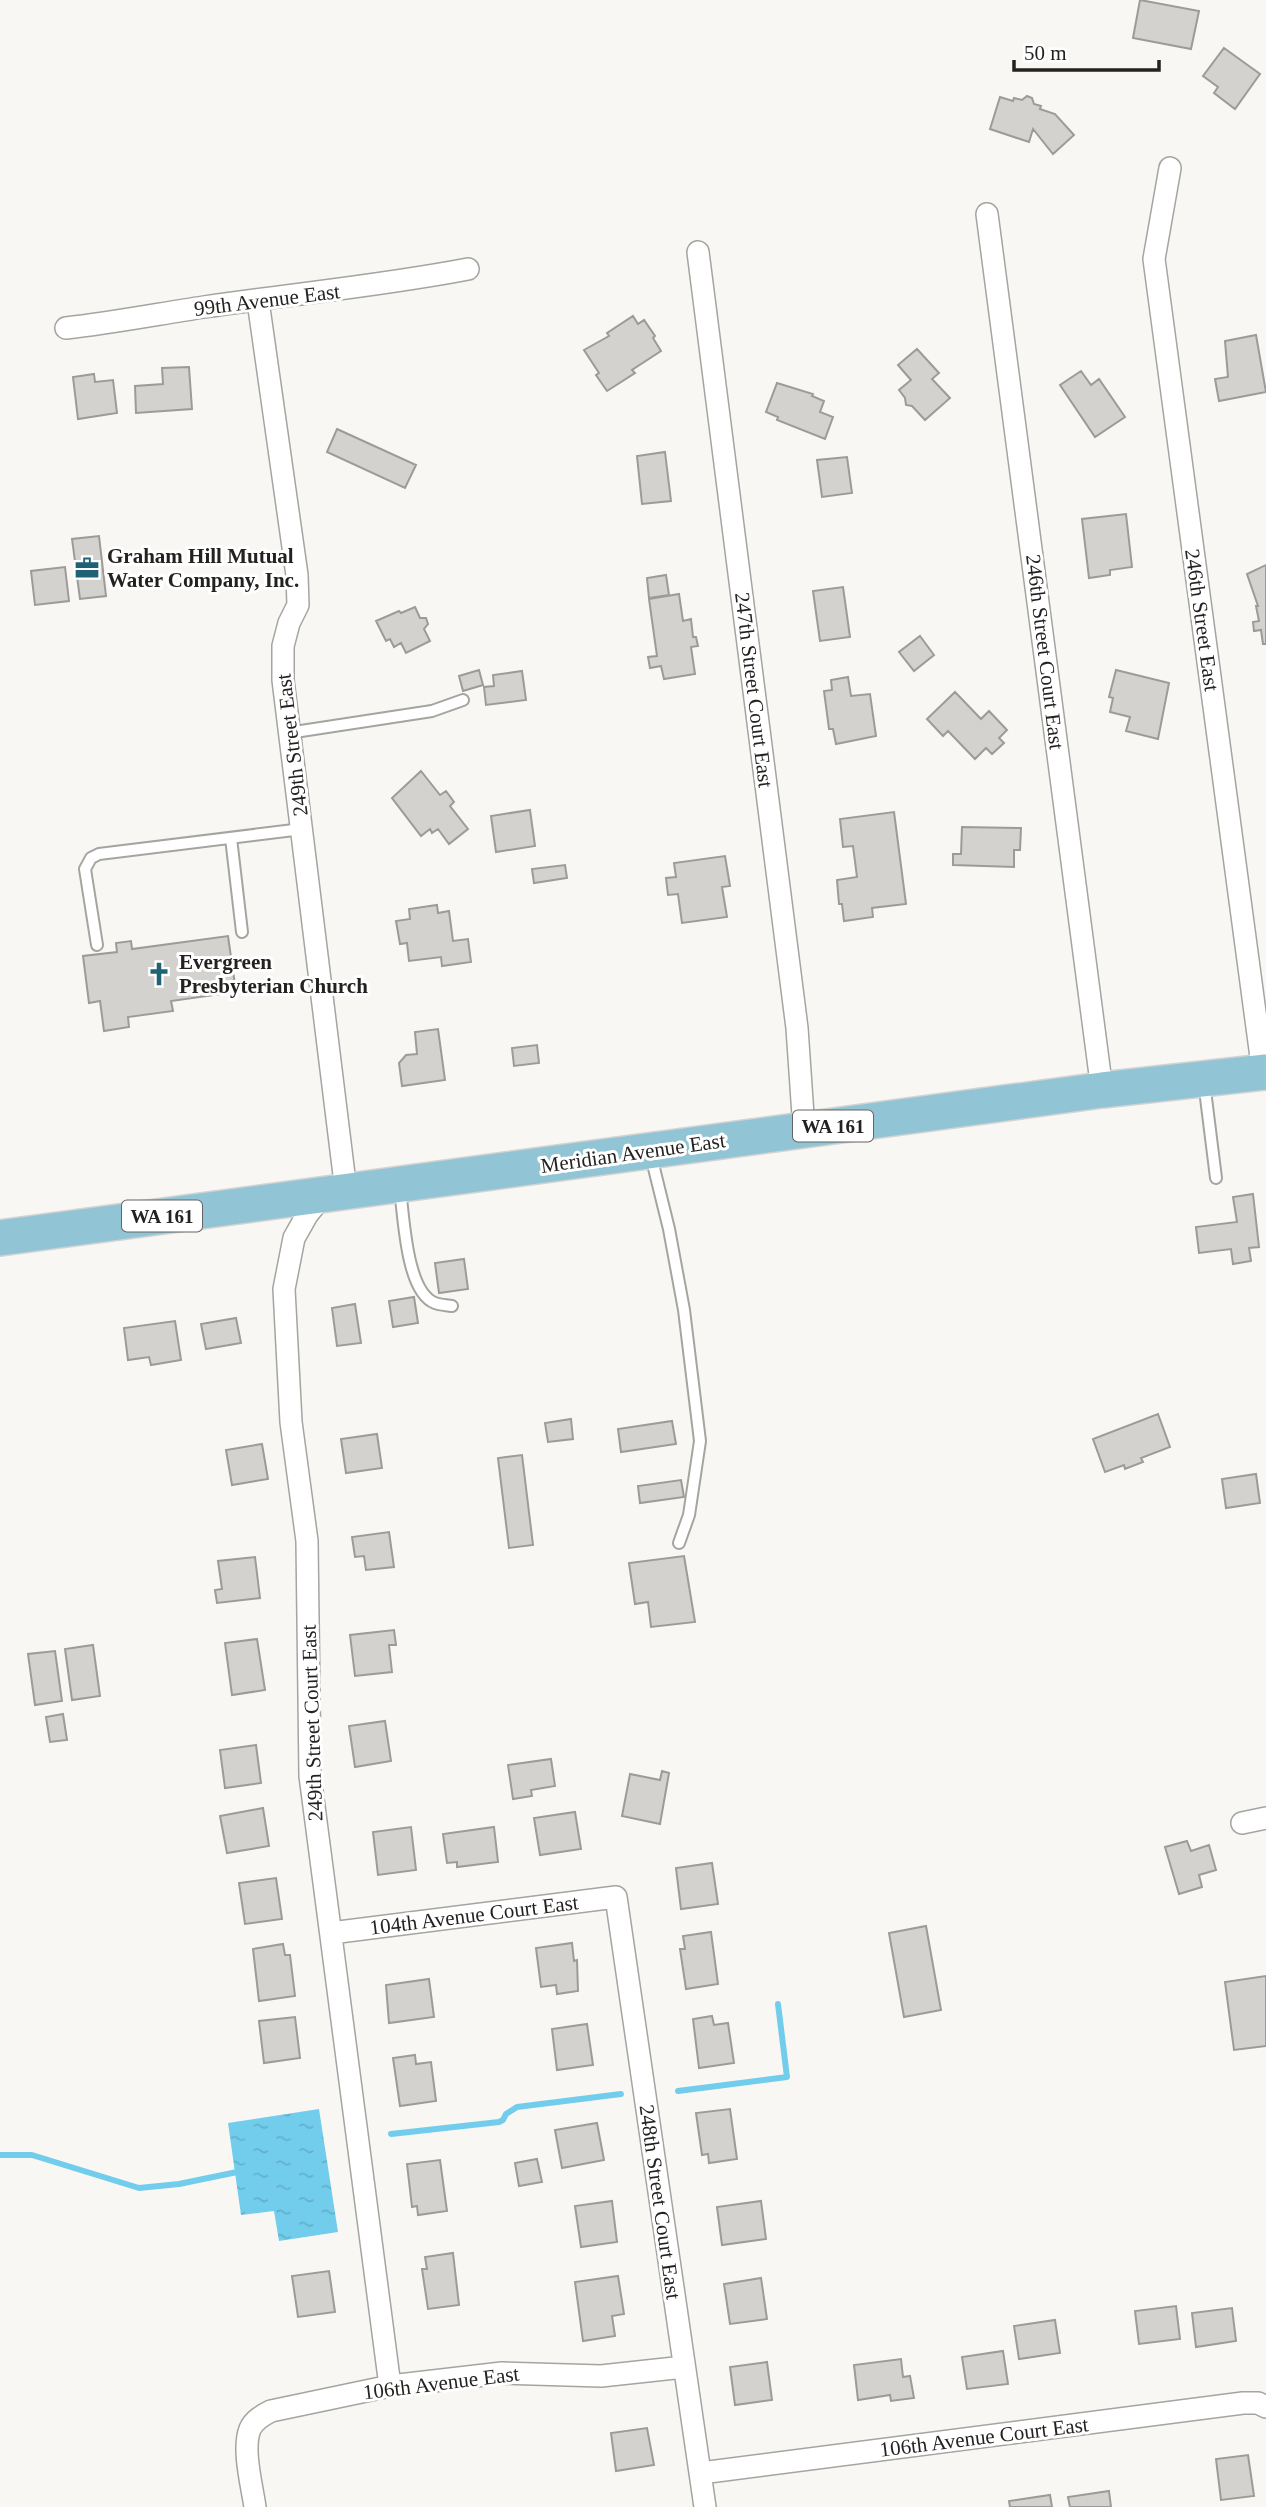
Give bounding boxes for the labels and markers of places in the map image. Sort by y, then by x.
place label: Graham Hill Mutual Water Company, Inc. [107,544,299,592]
office icon: Graham Hill Mutual Water Company, Inc. [73,554,101,582]
place label: Evergreen Presbyterian Church [179,950,368,998]
church icon: Evergreen Presbyterian Church [145,960,173,988]

